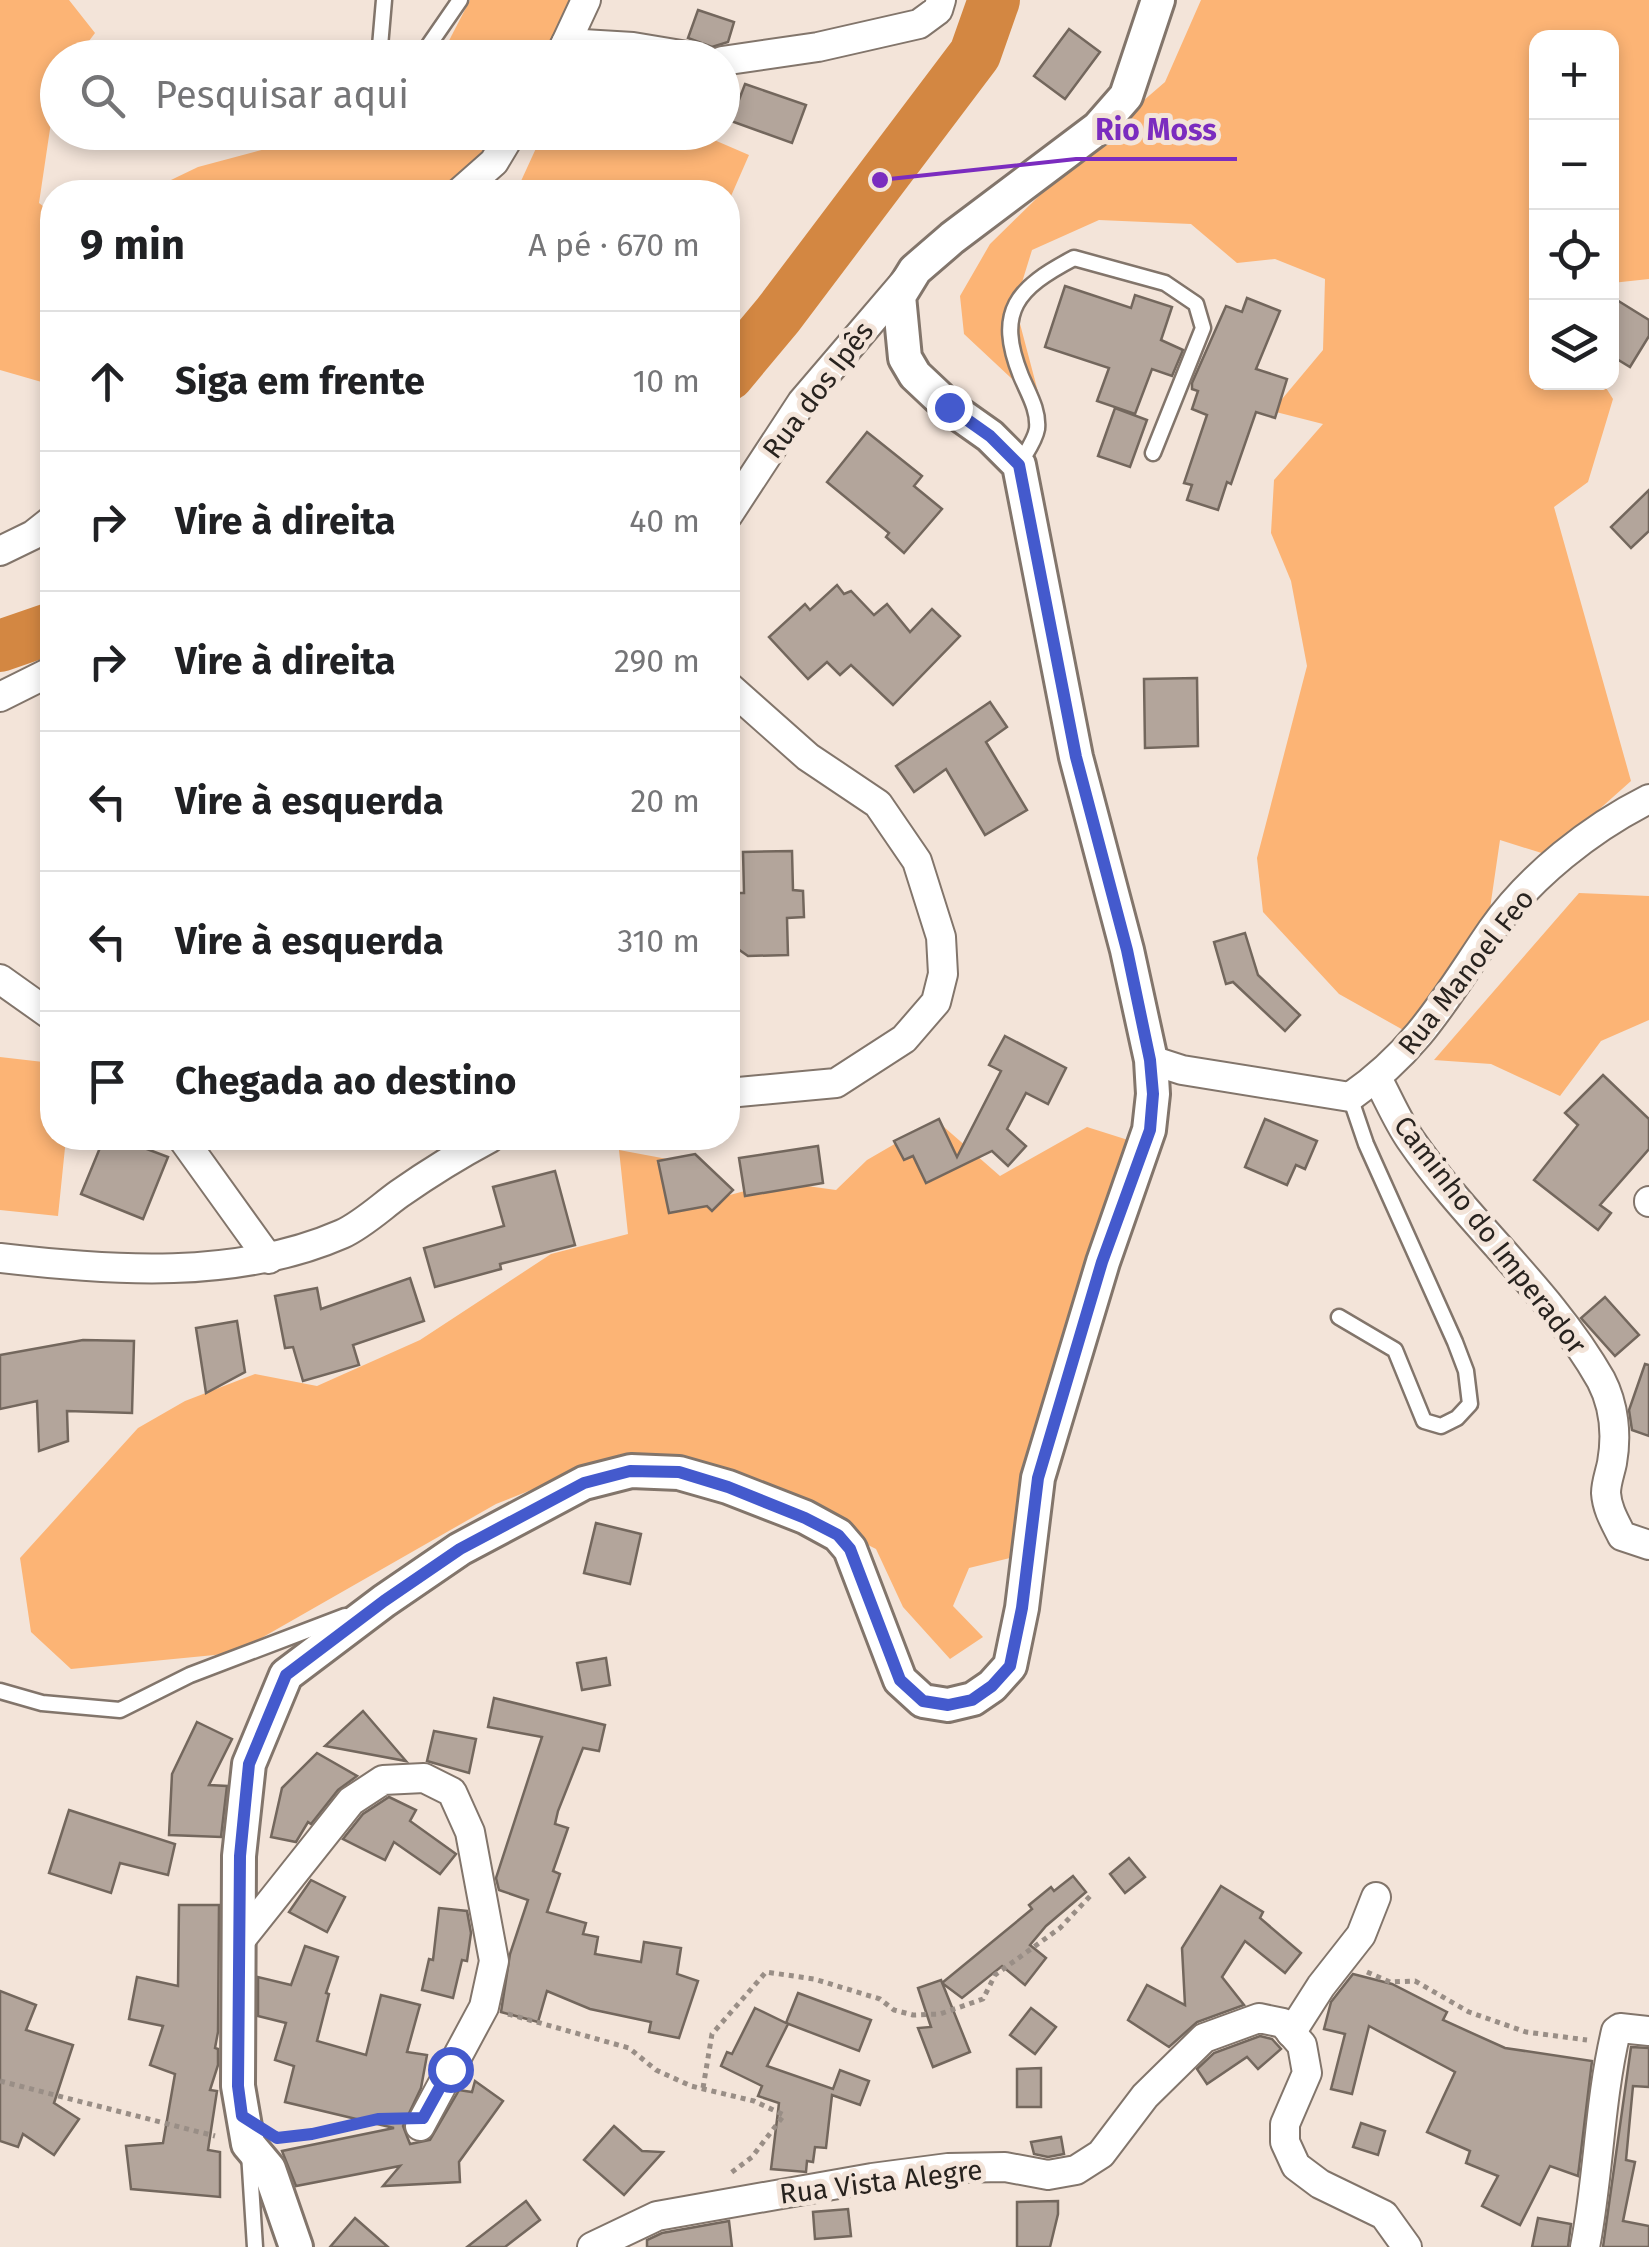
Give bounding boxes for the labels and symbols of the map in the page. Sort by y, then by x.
callout: Rio Moss [1076,99,1237,159]
text: Rio Moss [1095,112,1217,148]
street label: Rua dos Ipês [756,315,880,465]
route end [927,385,973,431]
street label: Rua Manoel Feo [1391,883,1541,1061]
street label: Caminho do Imperador [1387,1109,1593,1361]
route start [428,2047,474,2093]
street label: Rua Vista Alegre [778,2153,984,2211]

